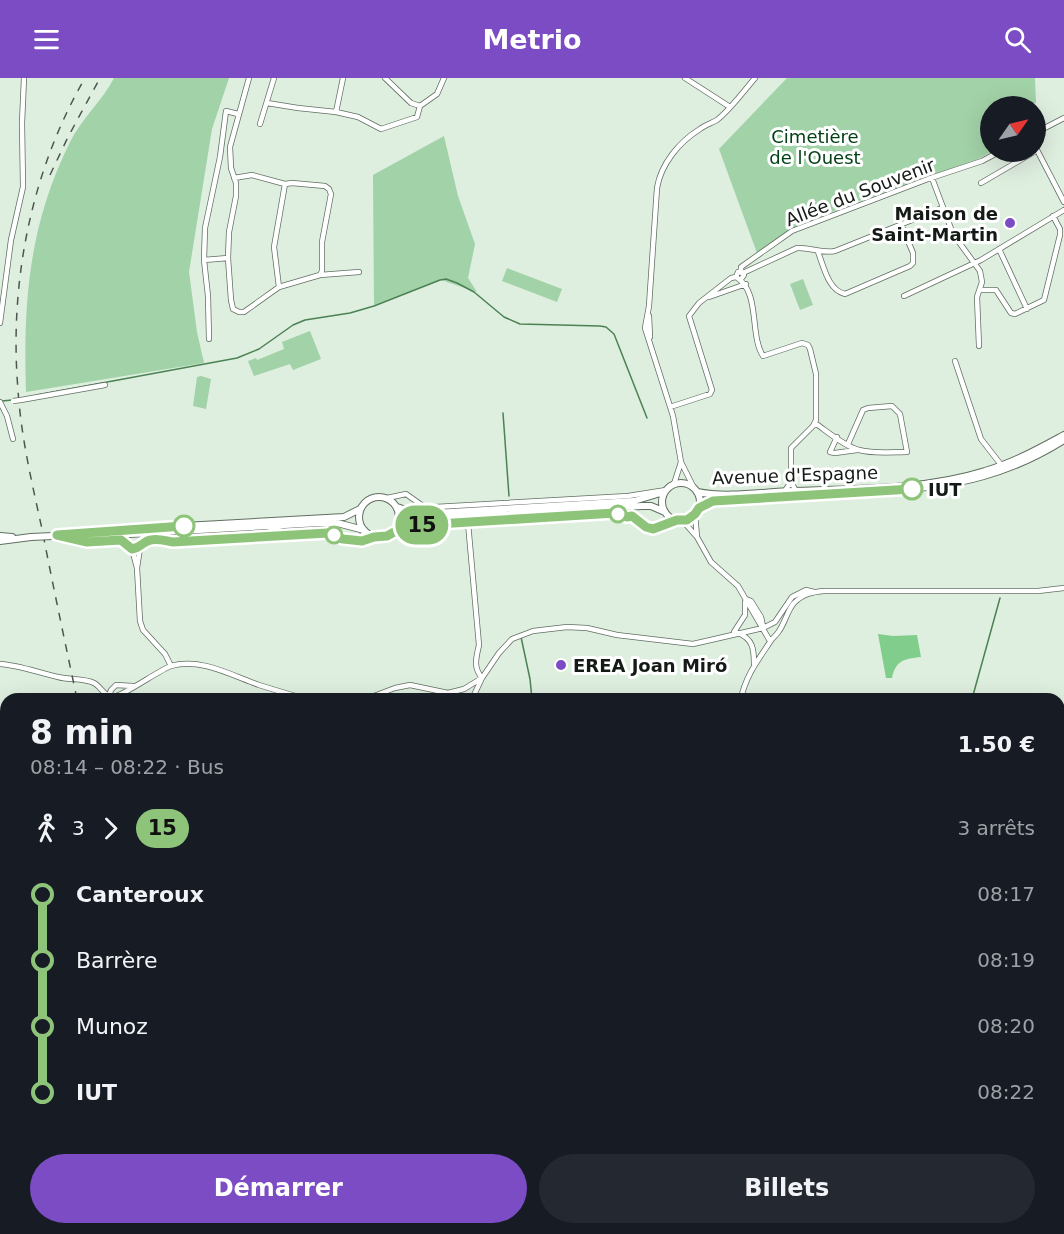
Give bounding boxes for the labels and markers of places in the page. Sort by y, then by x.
place label: Maison de Saint-Martin [871,203,998,245]
marker: Maison de Saint-Martin [1003,216,1017,230]
marker: IUT [901,478,923,500]
place label: IUT [928,479,962,500]
unlabelled marker [609,505,627,523]
unlabelled marker [173,515,195,537]
unlabelled marker [325,526,343,544]
place label: EREA Joan Miró [573,655,727,676]
marker: EREA Joan Miró [554,658,568,672]

